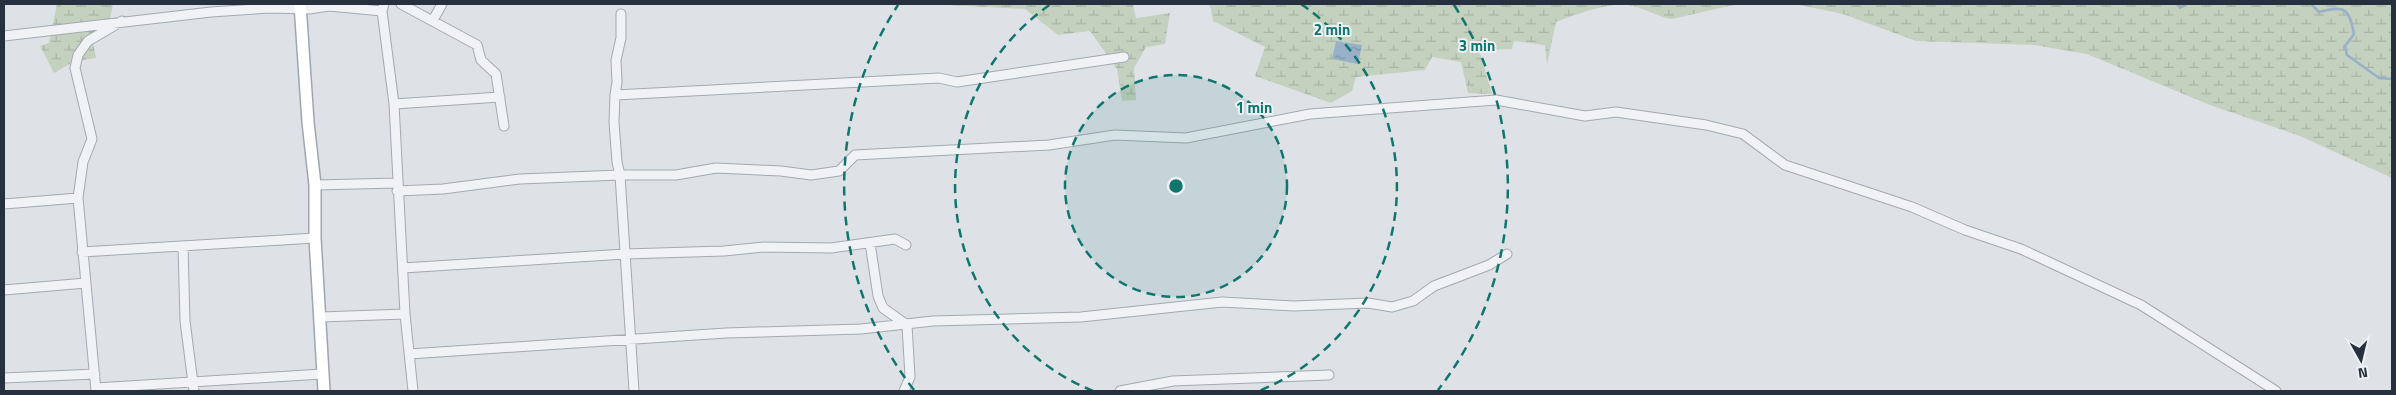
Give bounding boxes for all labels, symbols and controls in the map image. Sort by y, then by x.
text: 2 min [1314,18,1350,41]
text: 3 min [1459,34,1495,57]
text: 1 min [1236,96,1272,119]
centre of rings [1167,177,1185,195]
north arrow [2336,335,2386,385]
text: N [2357,362,2369,384]

